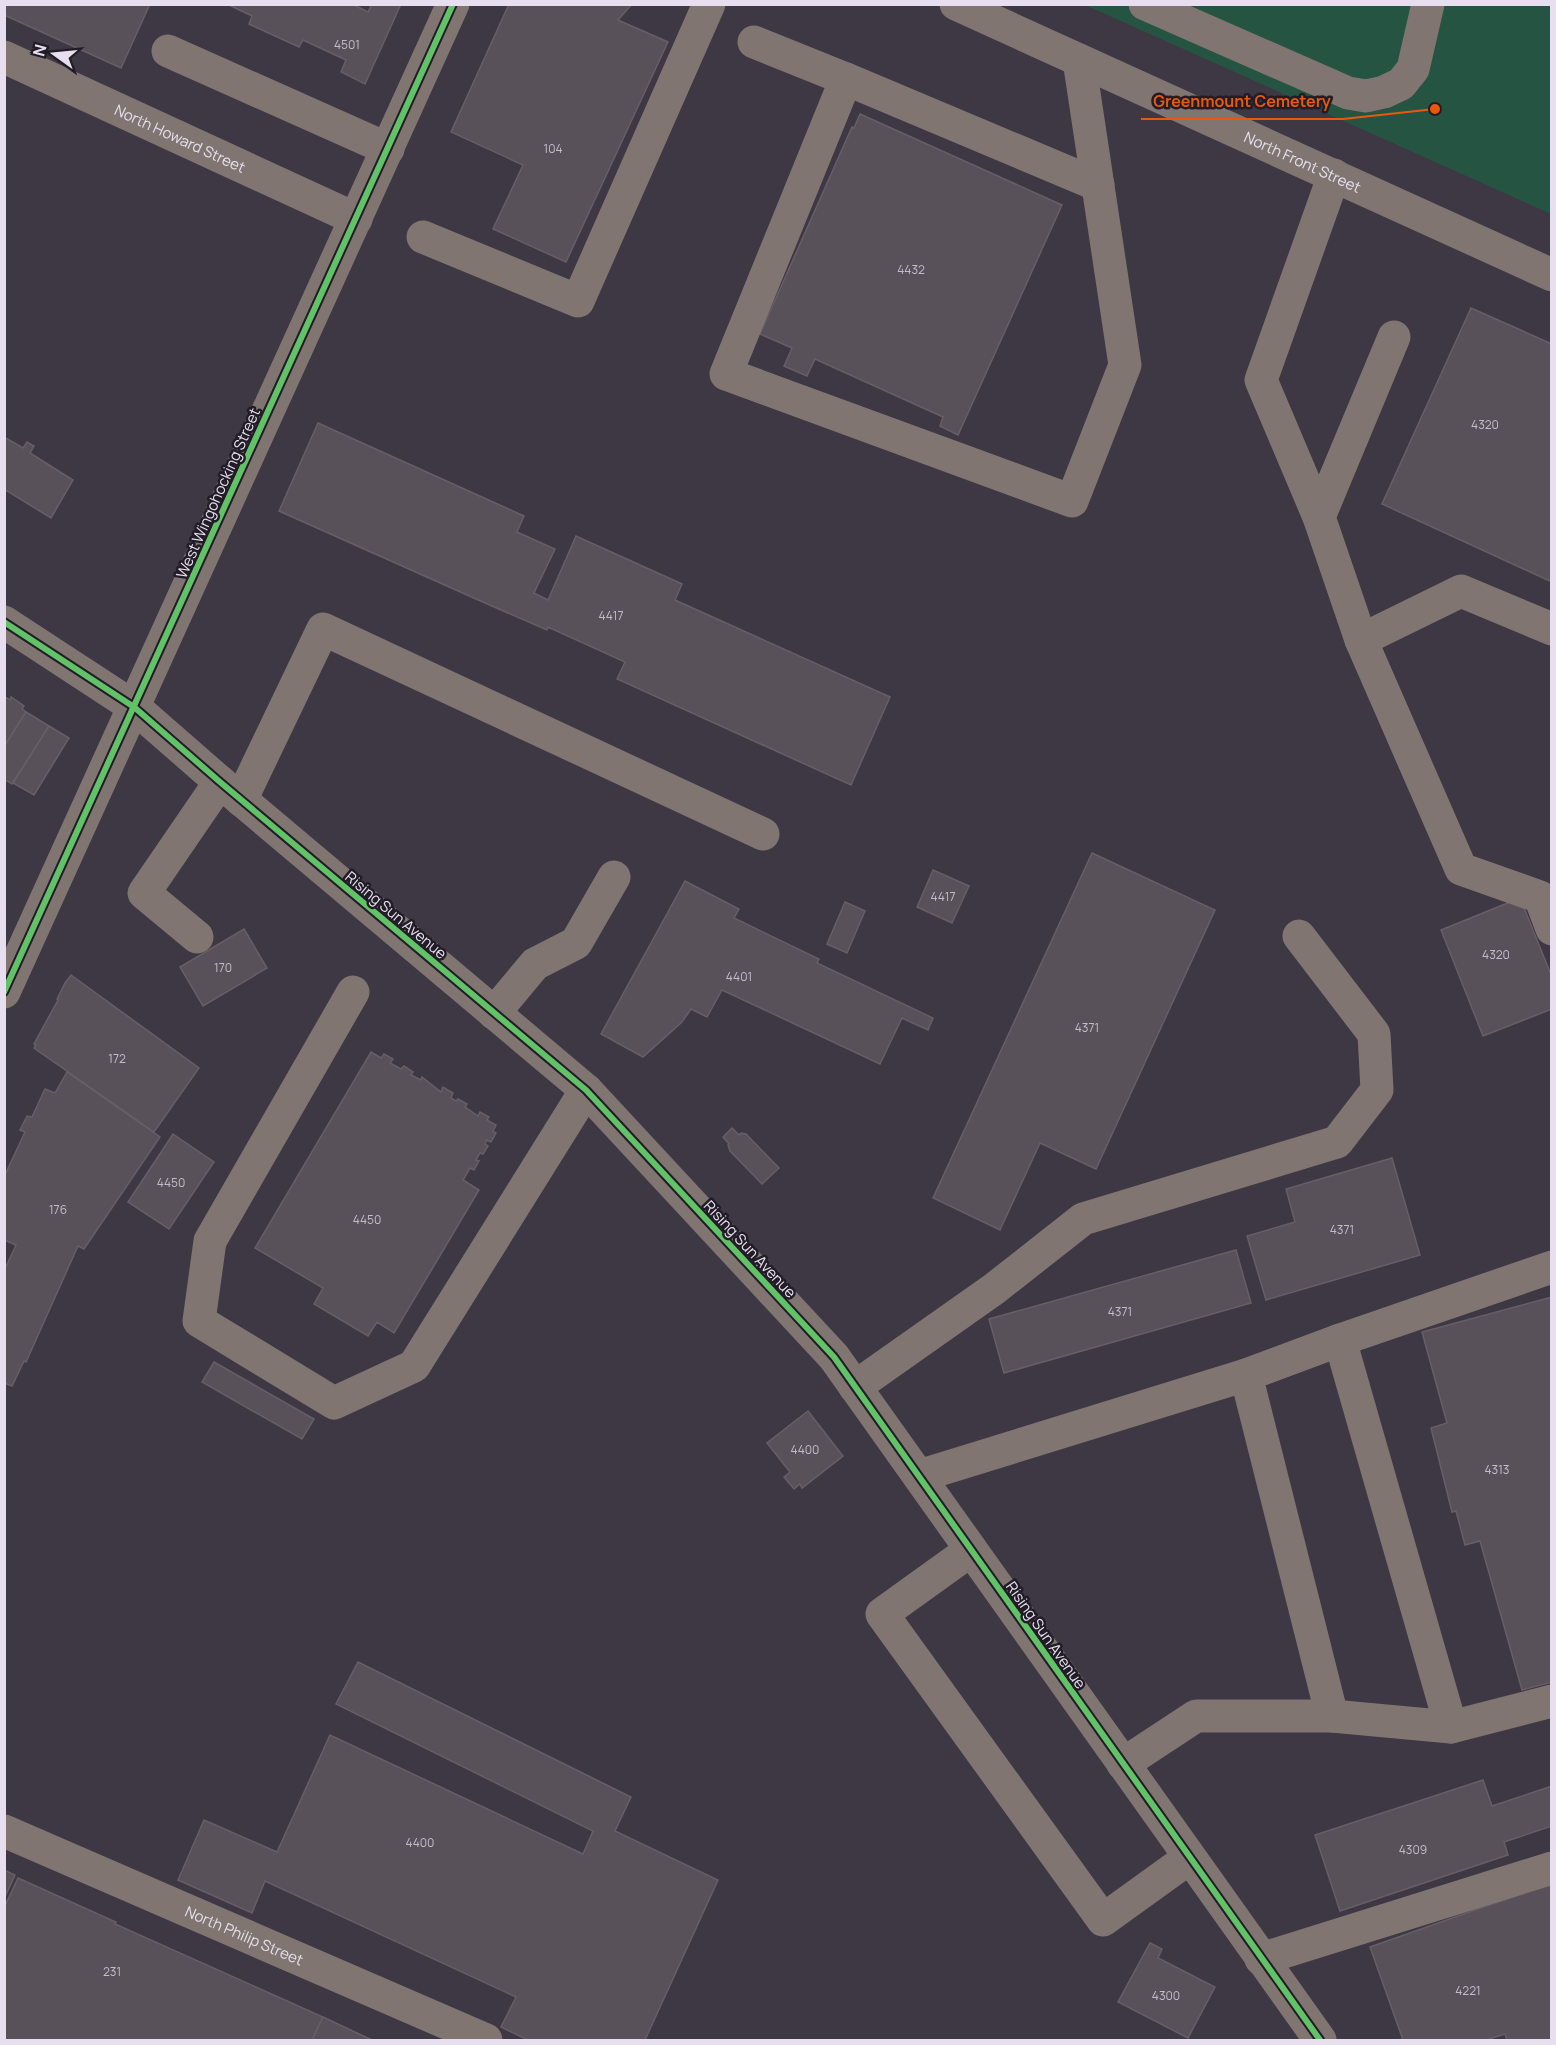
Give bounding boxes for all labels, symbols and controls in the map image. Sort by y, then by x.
north arrow [24,24,84,84]
house number: 4501 [334,36,360,53]
text: N [27,42,52,59]
callout: Greenmount Cemetery [1141,85,1343,119]
text: Greenmount Cemetery [1153,90,1331,112]
street label: North Howard Street [111,99,249,177]
street label: North Front Street [1241,126,1365,197]
house number: 104 [543,140,563,157]
house number: 4432 [897,261,925,278]
street label: West Wingohocking Street [171,404,265,582]
house number: 4320 [1471,416,1499,433]
house number: 4417 [599,607,623,624]
street label: Rising Sun Avenue [341,866,451,964]
house number: 4417 [931,888,955,905]
house number: 4320 [1482,946,1510,963]
house number: 170 [214,959,232,976]
house number: 4401 [726,968,752,985]
house number: 4371 [1075,1019,1099,1036]
house number: 172 [108,1050,126,1067]
house number: 4450 [157,1174,185,1191]
street label: Rising Sun Avenue [699,1196,801,1303]
house number: 176 [49,1201,67,1218]
house number: 4450 [353,1211,381,1228]
house number: 4371 [1330,1221,1354,1238]
house number: 4371 [1108,1303,1132,1320]
house number: 4400 [791,1441,819,1458]
house number: 4313 [1484,1461,1510,1478]
street label: Rising Sun Avenue [1001,1577,1091,1693]
house number: 4400 [406,1834,434,1851]
house number: 4309 [1399,1841,1427,1858]
street label: North Philip Street [182,1900,307,1970]
house number: 231 [103,1963,121,1980]
house number: 4221 [1455,1982,1481,1999]
house number: 4300 [1152,1987,1180,2004]

